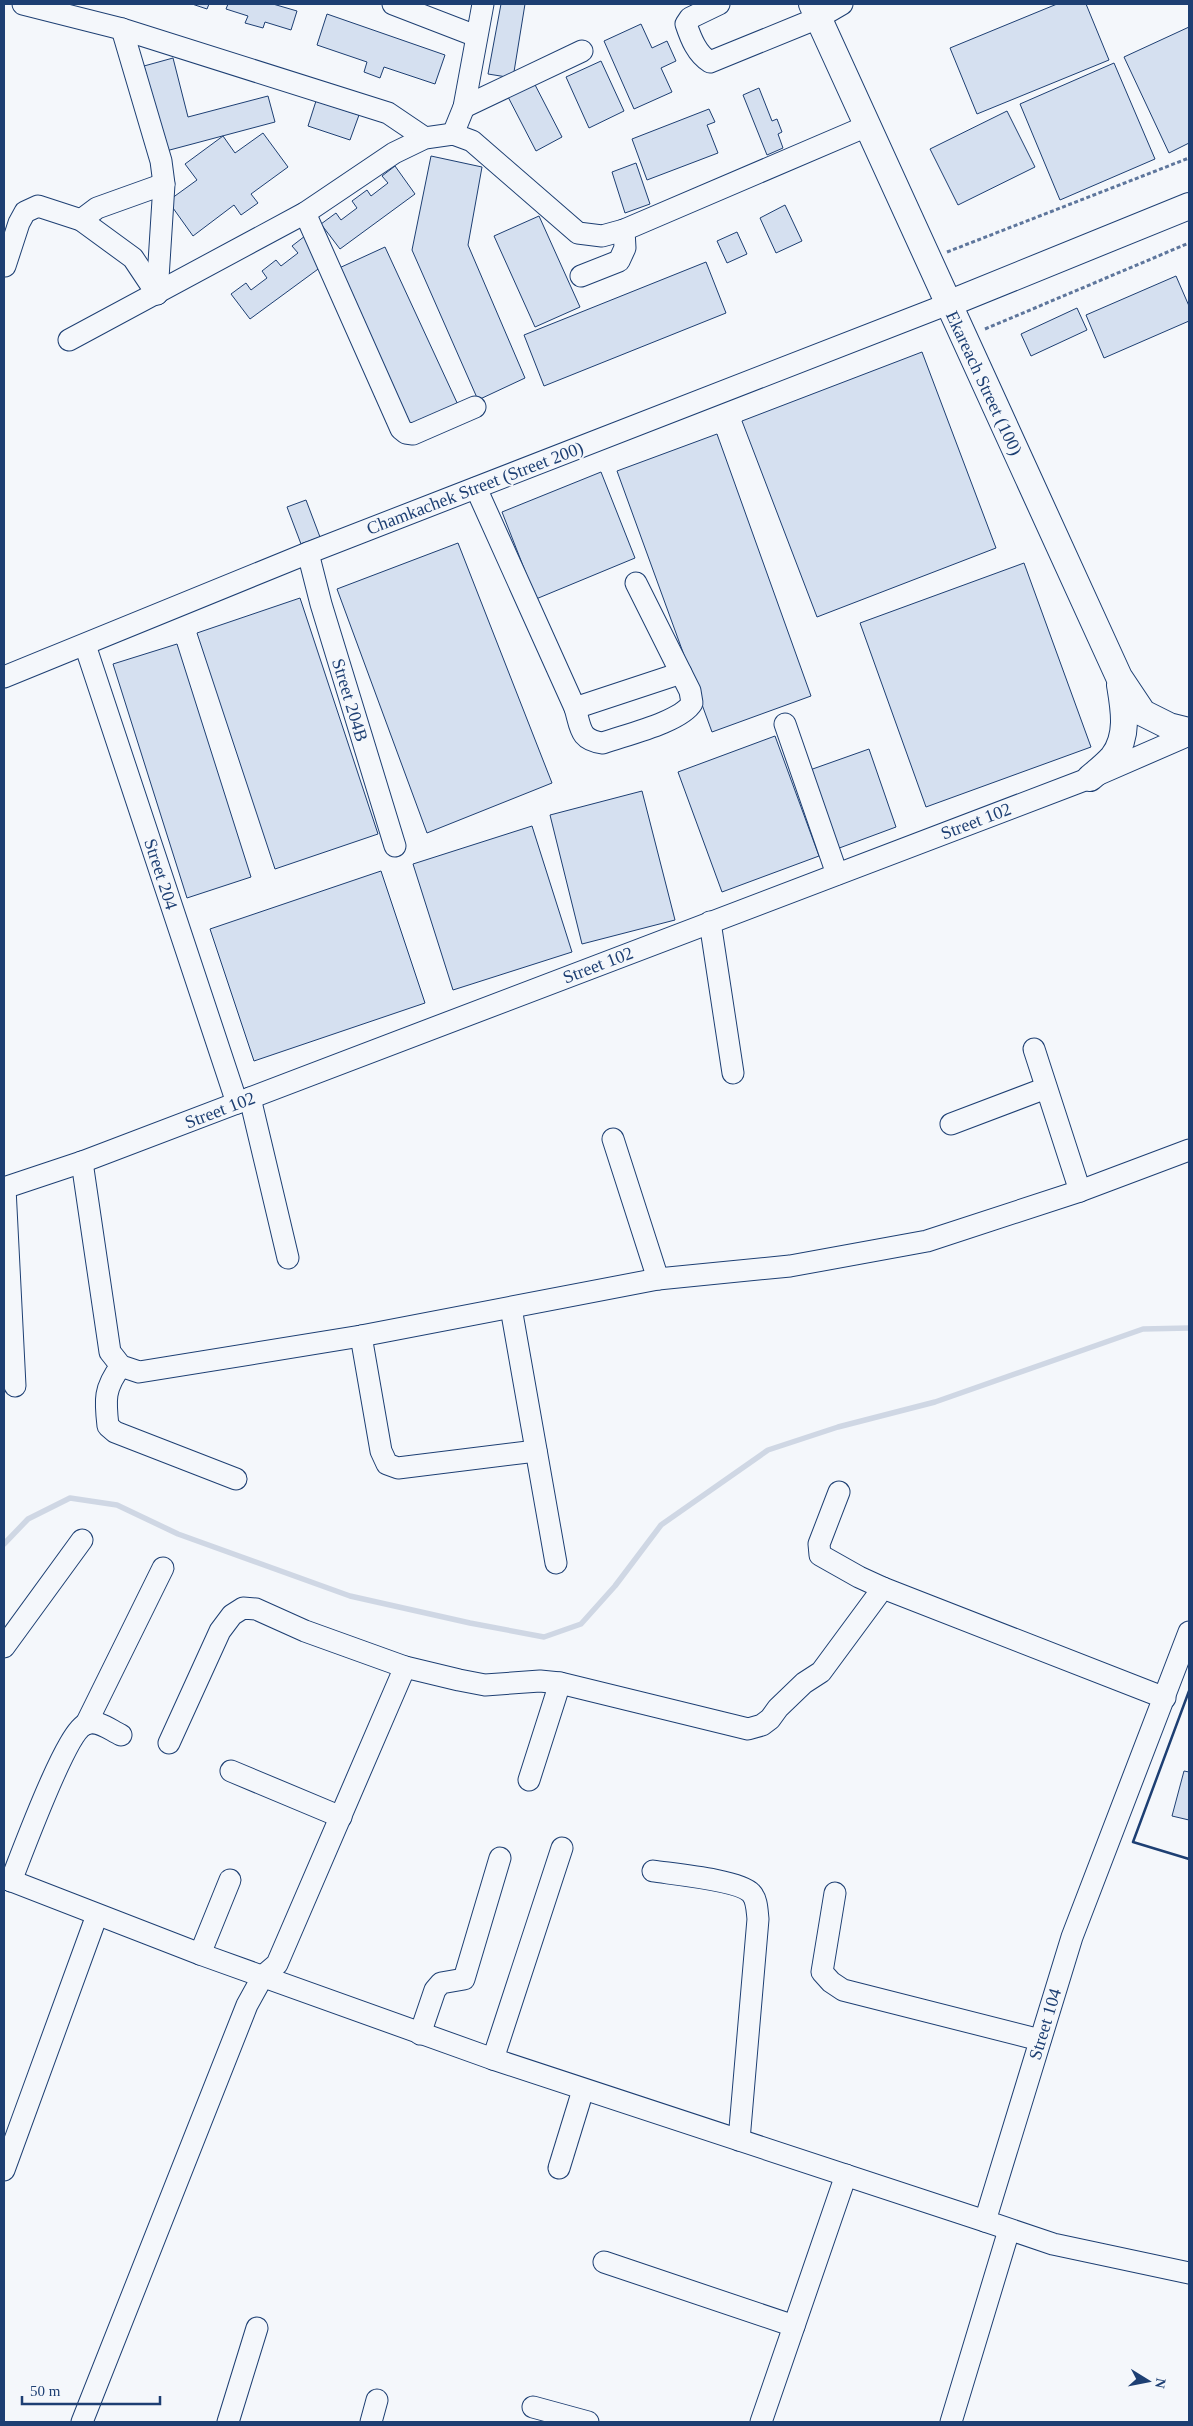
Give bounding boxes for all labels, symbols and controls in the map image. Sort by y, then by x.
street label: Ekareach Street (100) [941,308,1026,459]
street label: Chamkachek Street (Street 200) [364,437,587,540]
street label: Street 204B [328,656,372,744]
street label: Street 102 [938,798,1014,844]
street label: Street 204 [140,836,182,912]
street label: Street 102 [560,942,636,988]
street label: Street 102 [182,1087,258,1133]
street label: Street 104 [1025,1986,1065,2062]
north arrow [1123,2356,1173,2406]
scale bar [22,2374,160,2406]
text: N [1152,2377,1169,2389]
text: 50 m [30,2383,61,2399]

